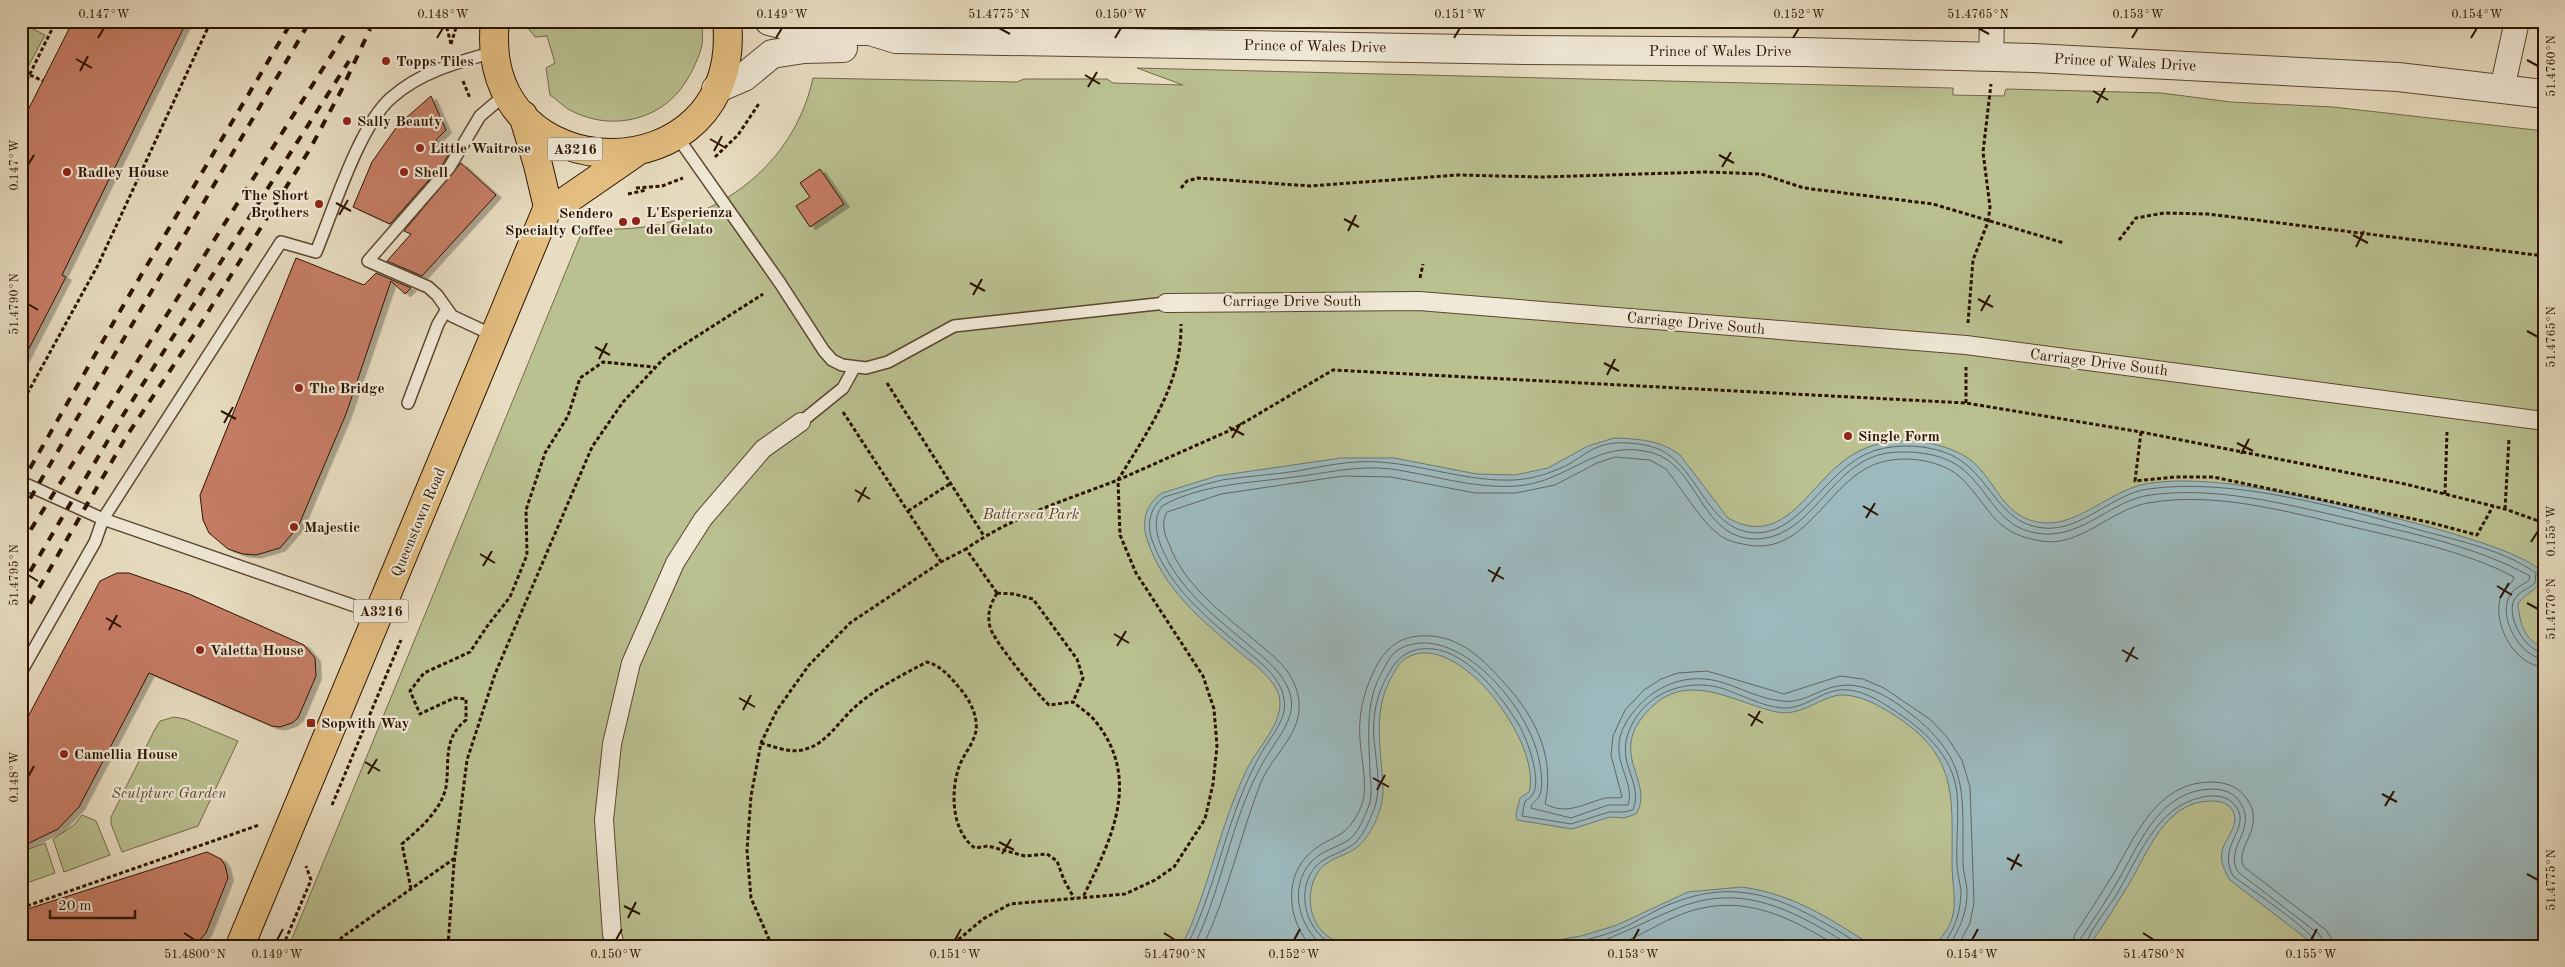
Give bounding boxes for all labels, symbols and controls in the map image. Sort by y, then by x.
text: 51.4775°N [968,8,1030,21]
text: 0.150°W [1096,8,1147,21]
text: 0.151°W [1435,8,1486,21]
text: 0.152°W [1774,8,1825,21]
text: 51.4765°N [1947,8,2009,21]
text: 0.153°W [2113,8,2164,21]
text: 0.154°W [2452,8,2503,21]
text: 0.147°W [79,9,130,21]
text: 0.148°W [418,9,469,21]
text: 0.149°W [757,9,808,21]
text: 51.4760°N [2545,35,2558,97]
street label: Prince of Wales Drive [1244,39,1387,56]
street label: Prince of Wales Drive [1649,45,1791,60]
street label: Prince of Wales Drive [2053,52,2197,75]
marker: Topps Tiles [380,55,392,67]
place label: Topps Tiles [396,55,474,70]
marker: Sally Beauty [341,115,353,127]
place label: Sally Beauty [357,115,442,130]
road number: A3216 [548,138,602,160]
text: 0.147°W [9,139,21,190]
marker: Little Waitrose [414,142,426,154]
place label: Little Waitrose [430,142,531,157]
marker: Radley House [61,166,73,178]
place label: Radley House [77,166,169,181]
marker: Shell [398,166,410,178]
place label: Shell [414,166,448,181]
place label: The Short Brothers [241,189,310,221]
marker: The Short Brothers [313,198,325,210]
place label: L'Esperienza del Gelato [646,206,733,238]
place label: Sendero Specialty Coffee [505,207,613,239]
marker: L'Esperienza del Gelato [630,215,642,227]
marker: Sendero Specialty Coffee [617,216,629,228]
text: 51.4790°N [8,273,21,335]
street label: Carriage Drive South [1223,295,1361,310]
text: 51.4765°N [2545,306,2558,368]
street label: Carriage Drive South [1626,311,1766,338]
street label: Carriage Drive South [2029,348,2169,379]
marker: The Bridge [293,382,305,394]
place label: The Bridge [309,382,384,397]
marker: Single Form [1842,430,1854,442]
place label: Single Form [1858,430,1940,445]
street label: Queenstown Road [390,466,449,579]
text: 0.155°W [2545,505,2558,556]
park label: Battersea Park [982,508,1079,523]
marker: Majestic [288,521,300,533]
place label: Majestic [304,521,360,536]
text: 51.4795°N [8,544,21,606]
text: 51.4770°N [2545,578,2558,640]
road number: A3216 [354,600,408,622]
marker: Valetta House [194,644,206,656]
place label: Valetta House [210,644,304,659]
marker: Sopwith Way [305,717,317,729]
place label: Sopwith Way [321,717,410,732]
marker: Camellia House [58,748,70,760]
place label: Camellia House [74,748,178,763]
text: 0.148°W [9,751,21,802]
park label: Sculpture Garden [111,787,227,802]
text: 51.4775°N [2545,849,2558,911]
scale bar [50,887,135,919]
text: 20 m [58,899,92,914]
text: 51.4800°N [164,948,226,961]
text: 0.150°W [591,948,642,961]
text: 0.151°W [930,948,981,961]
text: 51.4790°N [1144,948,1206,961]
text: 0.152°W [1269,948,1320,961]
text: 0.153°W [1608,948,1659,961]
text: 0.154°W [1947,948,1998,961]
text: 51.4780°N [2123,948,2185,961]
text: 0.155°W [2286,948,2337,961]
text: 0.149°W [252,949,303,961]

